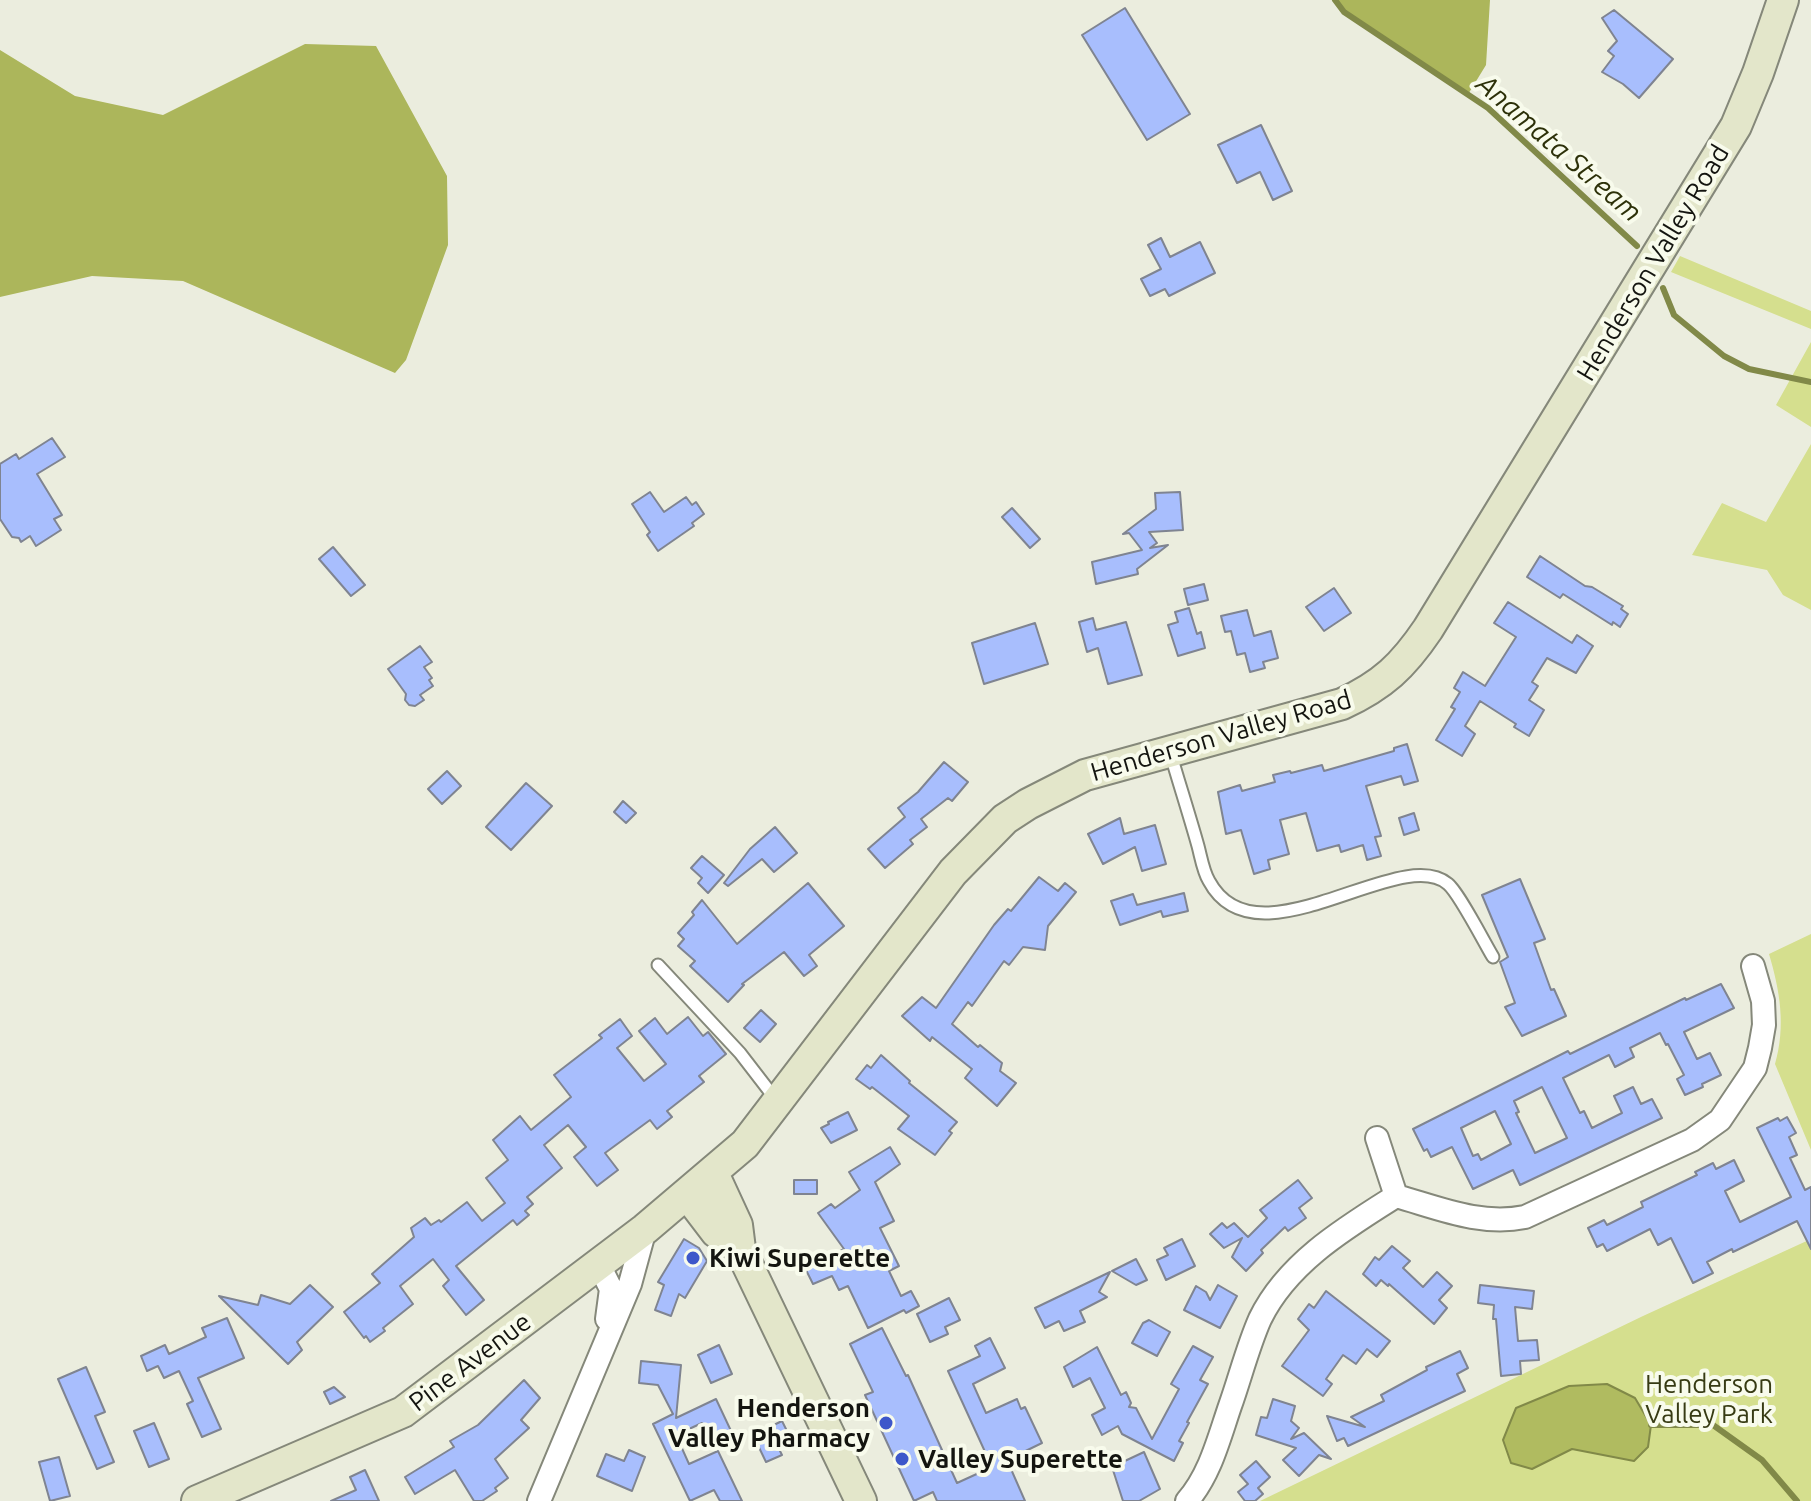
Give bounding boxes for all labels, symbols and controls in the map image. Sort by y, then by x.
water label: Anamata Stream [1469,67,1649,229]
street label: Henderson Valley Road [1570,139,1736,387]
street label: Henderson Valley Road [1087,684,1355,788]
place label: Kiwi Superette [709,1242,890,1274]
marker: Kiwi Superette [684,1249,702,1267]
street label: Pine Avenue [403,1306,537,1418]
park label: Henderson Valley Park [1645,1368,1773,1430]
place label: Henderson Valley Pharmacy [668,1392,870,1454]
marker: Henderson Valley Pharmacy [877,1414,895,1432]
place label: Valley Superette [918,1443,1123,1475]
marker: Valley Superette [893,1450,911,1468]

